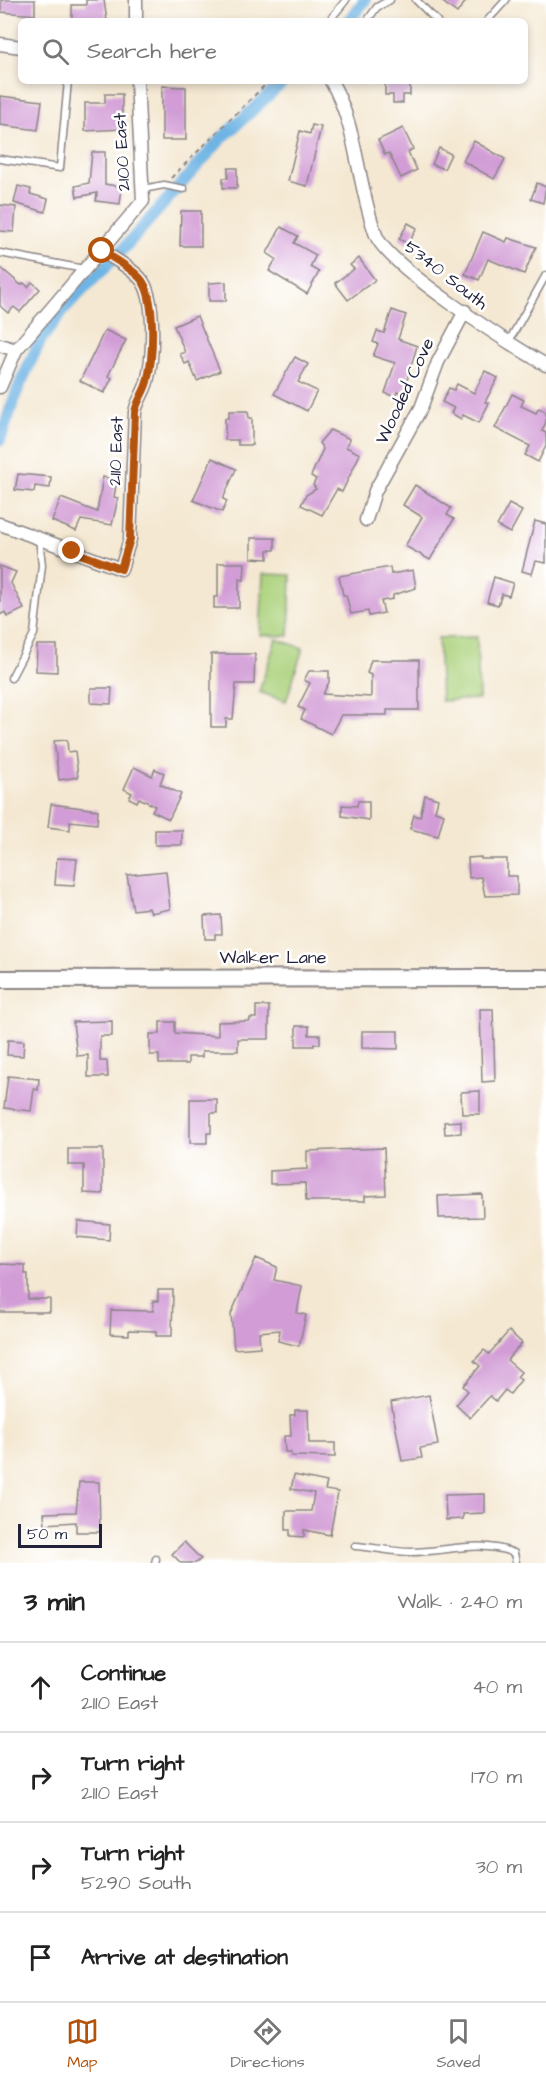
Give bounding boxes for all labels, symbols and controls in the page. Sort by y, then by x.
search box [18,18,528,84]
icon: search [39,35,72,68]
text: Search here [87,36,217,67]
street label: 2100 East [107,111,137,192]
street label: 5340 South [399,234,493,316]
route start [88,237,114,263]
street label: Wooded Cove [369,334,441,448]
street label: 2110 East [102,415,130,486]
route end [58,537,84,563]
street label: Walker Lane [219,945,327,970]
scale bar [18,1521,102,1548]
text: 50 m [27,1523,67,1545]
text: 3 min [24,1584,85,1620]
text: Walk · 240 m [398,1588,522,1616]
text: Continue [81,1658,166,1689]
icon: ahead [24,1671,57,1704]
text: 40 m [472,1673,522,1701]
text: 2110 East [81,1689,158,1717]
text: Turn right [81,1748,184,1779]
icon: right [24,1761,57,1794]
text: 170 m [471,1763,522,1791]
text: 2110 East [81,1779,158,1807]
text: Turn right [81,1838,184,1869]
icon: right [24,1851,57,1884]
text: 30 m [476,1853,522,1881]
text: 5290 South [81,1869,191,1897]
icon: arrive [24,1941,57,1974]
text: Arrive at destination [81,1942,288,1973]
tab: Map [66,2015,99,2073]
tab: Directions [231,2015,305,2073]
tab: Saved [437,2015,480,2073]

